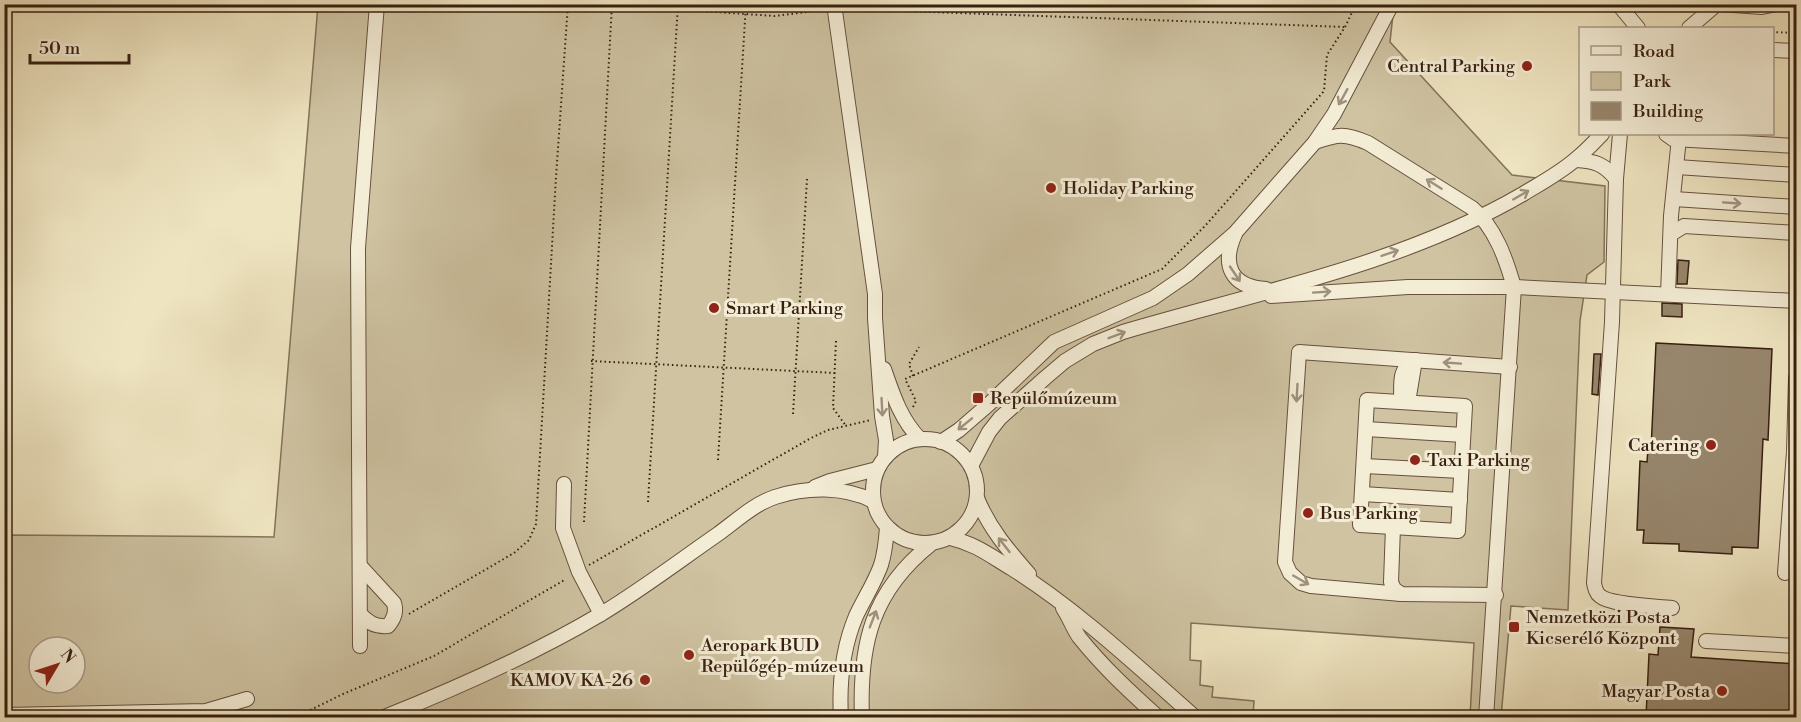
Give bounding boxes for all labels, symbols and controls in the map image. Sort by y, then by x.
scale bar [30,27,129,65]
legend [1579,27,1774,135]
text: 50 m [39,37,81,60]
text: Road [1633,40,1676,63]
place label: Central Parking [1387,55,1516,78]
marker: Central Parking [1520,59,1534,73]
text: Park [1633,70,1672,93]
one-way arrow [1337,88,1349,105]
text: Building [1632,100,1704,123]
place label: Holiday Parking [1063,177,1195,200]
one-way arrow [1426,178,1443,190]
marker: Holiday Parking [1044,181,1058,195]
one-way arrow [1512,188,1529,200]
one-way arrow [1722,198,1742,209]
one-way arrow [1380,247,1399,258]
one-way arrow [1228,265,1241,282]
one-way arrow [1311,287,1331,298]
place label: Smart Parking [726,297,844,320]
marker: Smart Parking [707,301,721,315]
one-way arrow [1107,329,1126,340]
one-way arrow [1443,357,1463,368]
one-way arrow [1291,383,1302,403]
place label: Repülőmúzeum [990,387,1118,410]
marker: Repülőmúzeum [971,391,985,405]
one-way arrow [876,396,887,416]
one-way arrow [957,418,973,431]
place label: Catering [1628,434,1700,457]
marker: Catering [1704,438,1718,452]
place label: Taxi Parking [1427,449,1531,472]
marker: Taxi Parking [1408,453,1422,467]
place label: Bus Parking [1319,502,1419,525]
marker: Bus Parking [1301,506,1315,520]
one-way arrow [998,537,1011,553]
one-way arrow [1292,574,1309,586]
place label: Nemzetközi Posta Kicserélő Központ [1526,606,1677,650]
one-way arrow [869,610,880,628]
marker: Nemzetközi Posta Kicserélő Központ [1507,620,1521,634]
place label: Aeropark BUD Repülőgép-múzeum [700,634,864,678]
north arrow [27,635,87,695]
text: N [56,645,80,668]
marker: Aeropark BUD Repülőgép-múzeum [682,648,696,662]
place label: KAMOV KA-26 [510,669,633,692]
marker: KAMOV KA-26 [638,673,652,687]
place label: Magyar Posta [1601,680,1711,703]
marker: Magyar Posta [1715,684,1729,698]

